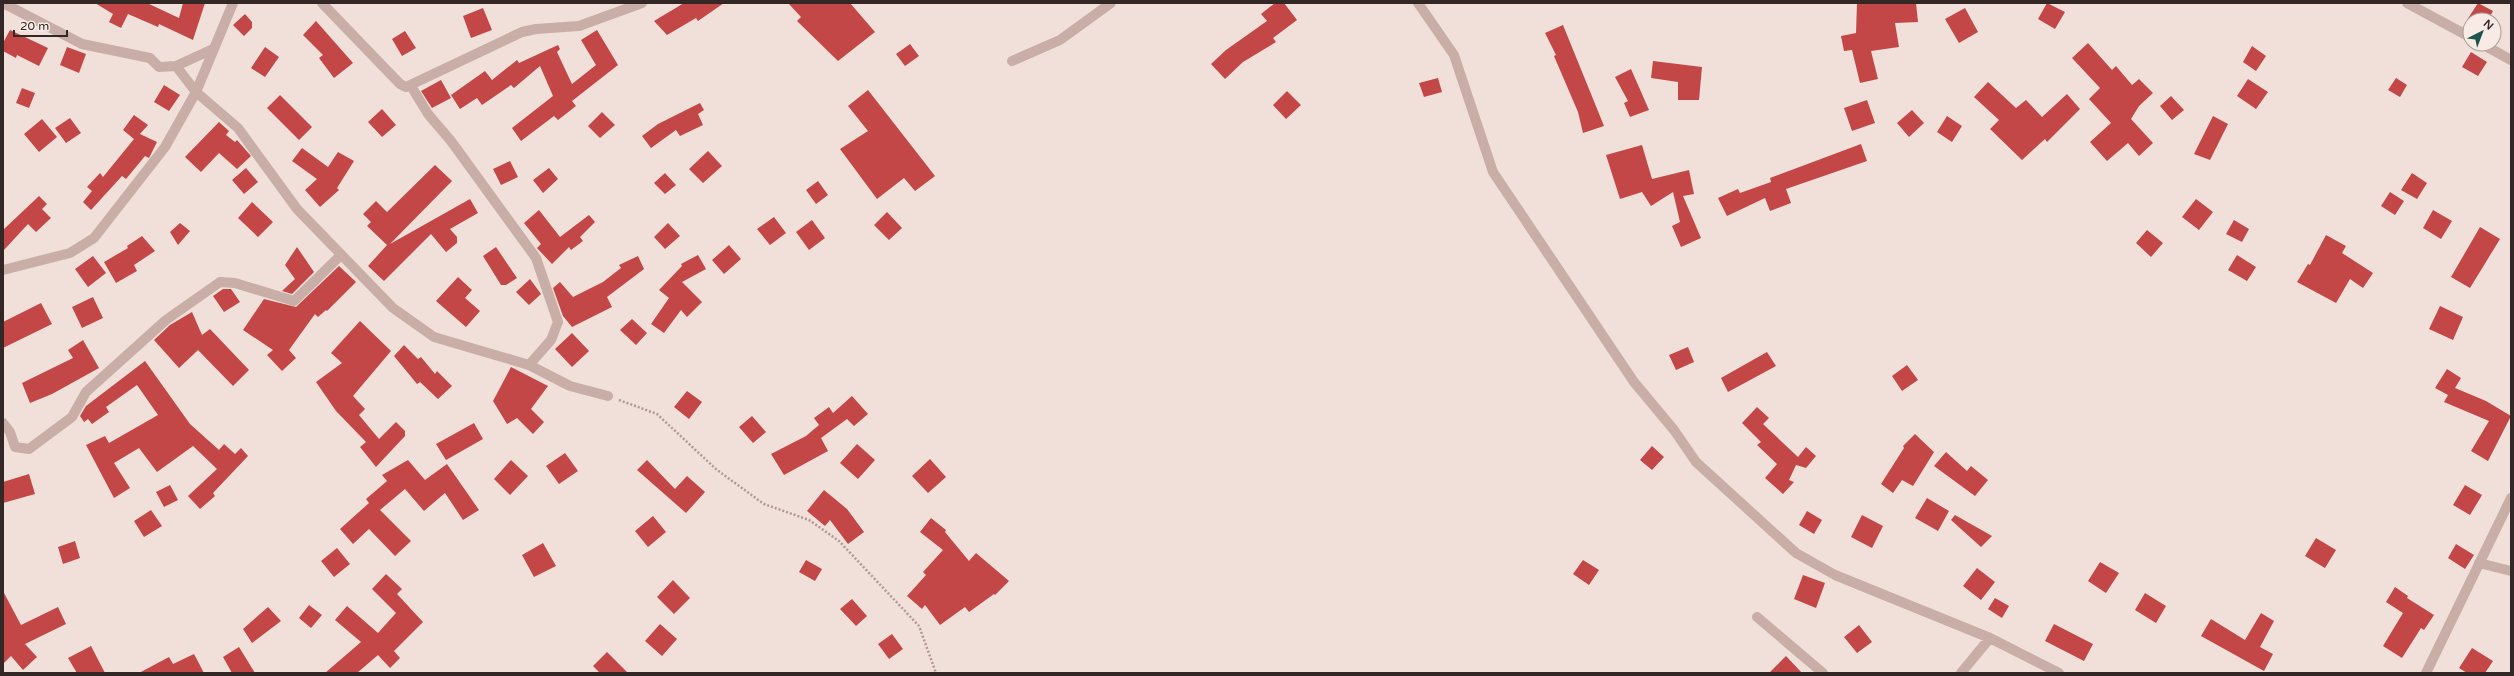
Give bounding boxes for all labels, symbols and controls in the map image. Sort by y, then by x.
scale bar [14,12,67,38]
north arrow [2462,12,2502,52]
text: N [2481,17,2496,33]
text: 20 m [20,19,49,33]

